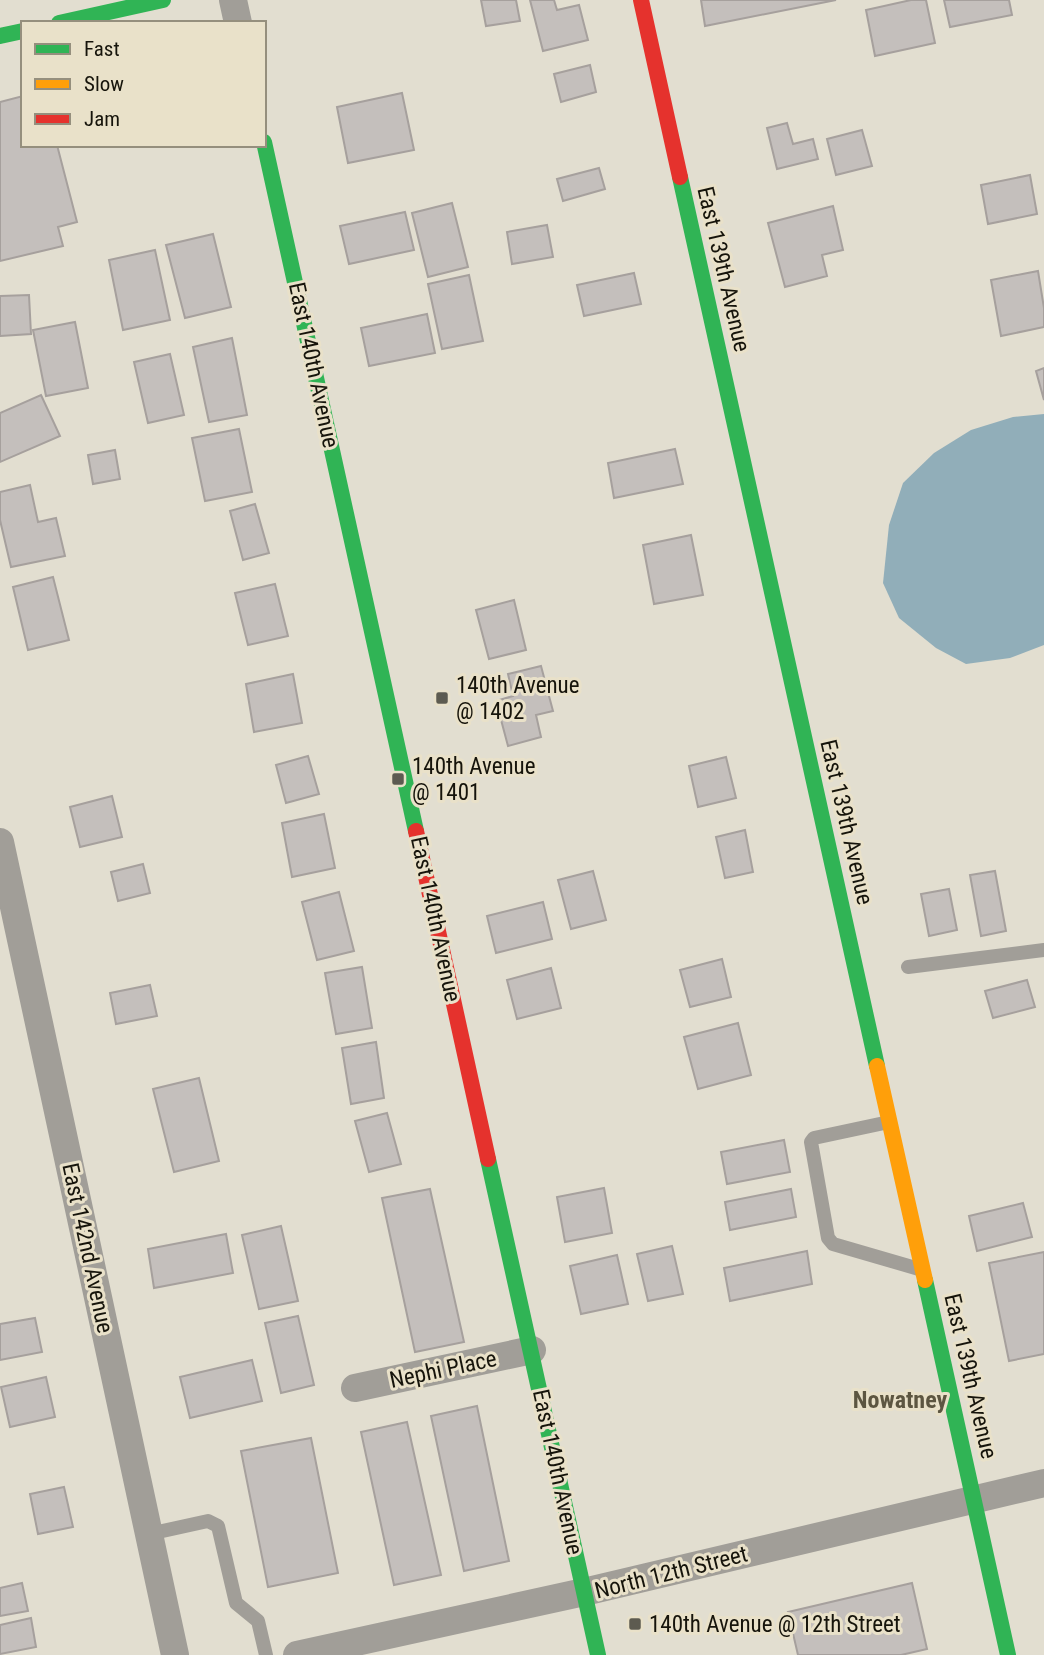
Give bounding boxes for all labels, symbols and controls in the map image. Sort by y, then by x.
legend [21,21,266,147]
text: Fast [84,37,120,61]
text: Slow [84,72,124,96]
text: Jam [84,107,120,131]
street label: East 139th Avenue [691,184,756,354]
street label: East 140th Avenue [283,280,344,450]
place label: 140th Avenue @ 1402 [456,672,579,725]
marker: 140th Avenue @ 1402 [434,690,450,706]
street label: East 139th Avenue [814,737,879,907]
place label: 140th Avenue @ 1401 [412,753,535,806]
marker: 140th Avenue @ 1401 [390,771,406,787]
street label: East 140th Avenue [405,834,466,1004]
street label: East 142nd Avenue [56,1161,119,1336]
street label: East 139th Avenue [938,1291,1003,1461]
street label: Nephi Place [387,1345,499,1394]
district label: Nowatney [853,1386,947,1414]
street label: East 140th Avenue [527,1387,588,1557]
street label: North 12th Street [592,1540,750,1604]
place label: 140th Avenue @ 12th Street [649,1611,901,1638]
marker: 140th Avenue @ 12th Street [627,1616,643,1632]

